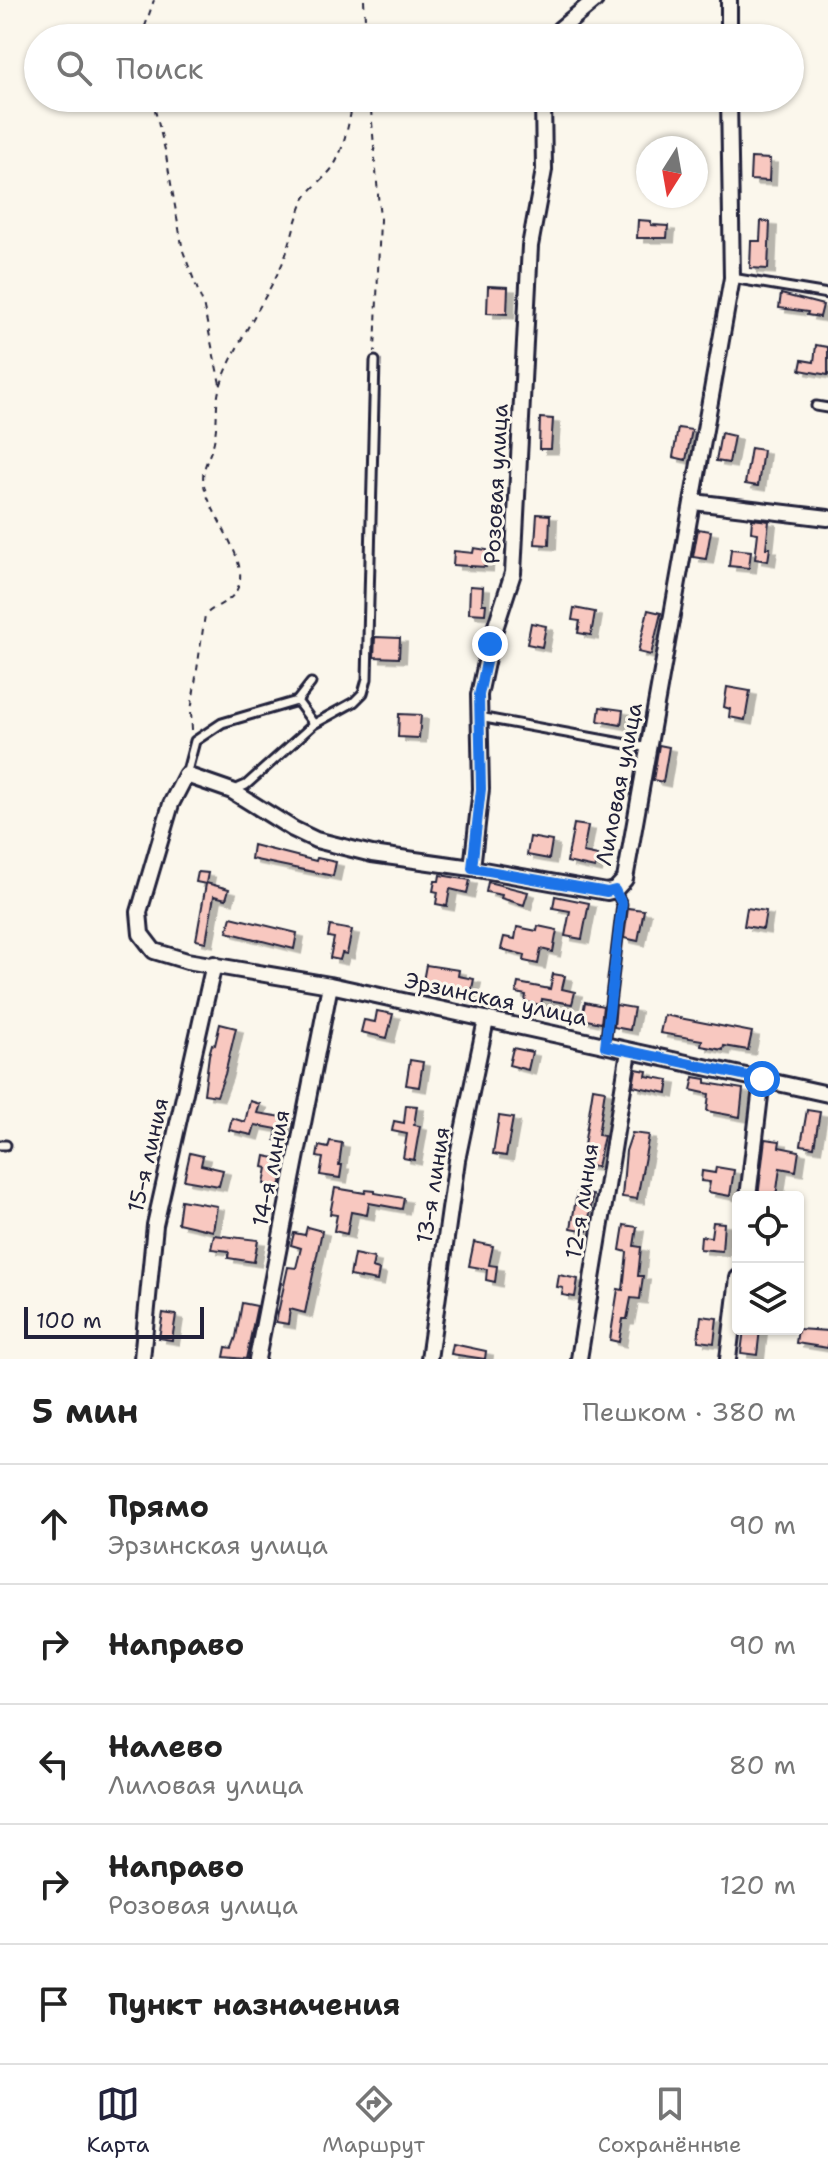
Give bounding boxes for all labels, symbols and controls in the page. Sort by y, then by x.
search box [24,24,804,112]
icon: search [52,46,96,90]
text: Поиск [116,48,204,89]
north arrow [636,136,708,208]
street label: Розовая улица [477,403,515,565]
route end [472,626,508,662]
street label: Лиловая улица [589,700,649,868]
street label: Эрзинская улица [402,965,590,1033]
route start [744,1061,780,1097]
street label: 15-я линия [121,1095,175,1215]
street label: 14-я линия [245,1107,297,1229]
street label: 13-я линия [409,1125,457,1245]
street label: 12-я линия [559,1141,605,1261]
map controls [732,1191,804,1335]
button: locate [732,1191,804,1263]
button: layers [732,1263,804,1335]
scale bar [24,1303,204,1339]
text: 100 m [36,1306,102,1335]
text: 5 мин [32,1388,139,1434]
text: Пешком · 380 m [583,1394,796,1429]
text: Прямо [108,1486,209,1527]
icon: ahead [32,1502,76,1546]
text: 90 m [729,1507,796,1542]
text: Эрзинская улица [108,1527,328,1562]
icon: right [32,1622,76,1666]
text: Направо [108,1624,244,1665]
text: 90 m [729,1627,796,1662]
text: Налево [108,1726,223,1767]
icon: left [32,1742,76,1786]
text: 80 m [729,1747,796,1782]
text: Лиловая улица [108,1767,304,1802]
text: Направо [108,1846,244,1887]
icon: right [32,1862,76,1906]
text: 120 m [720,1867,796,1902]
text: Розовая улица [108,1887,298,1922]
icon: arrive [32,1982,76,2026]
text: Пункт назначения [108,1984,400,2025]
tab: Карта [86,2082,149,2159]
tab: Маршрут [322,2082,425,2159]
tab: Сохранённые [598,2082,742,2159]

